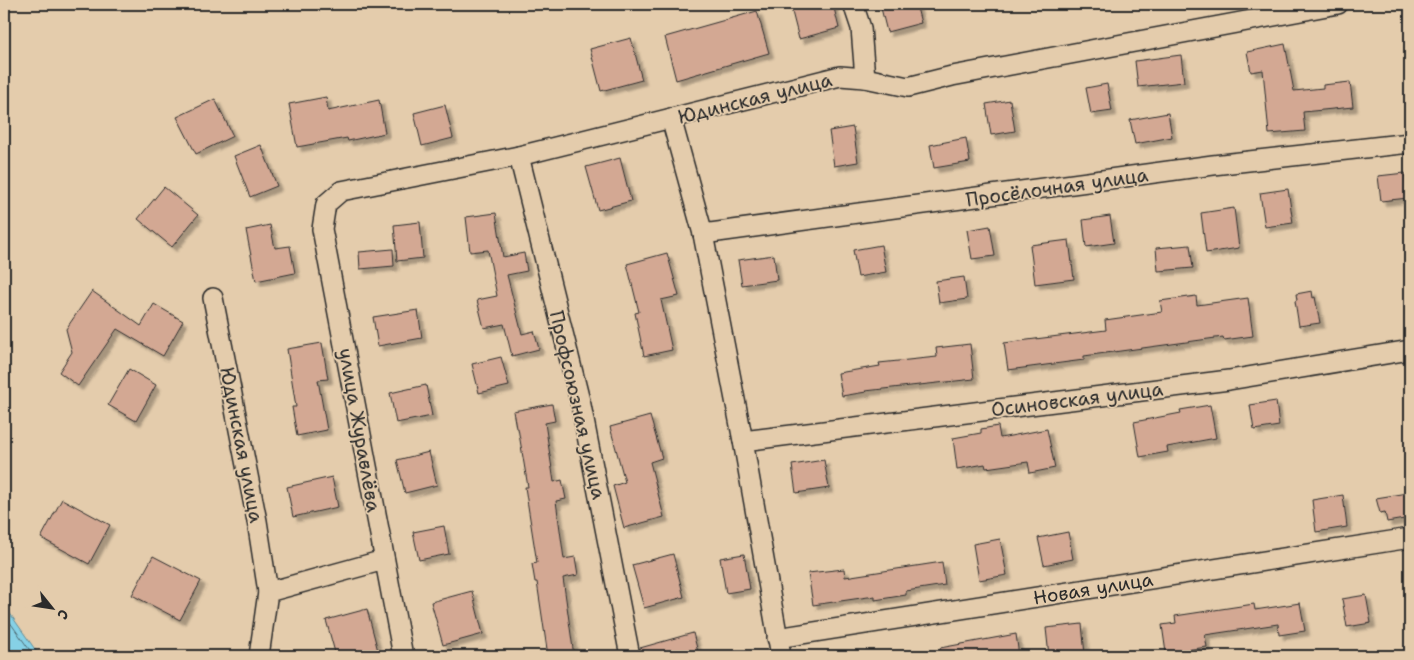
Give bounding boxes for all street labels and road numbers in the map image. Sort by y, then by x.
street label: Юдинская улица [676,67,835,130]
street label: Просёлочная улица [964,162,1150,213]
street label: Профсоюзная улица [544,308,611,502]
street label: улица Журавлёва [333,346,386,514]
street label: Юдинская улица [214,365,269,525]
street label: Осиновская улица [990,377,1165,422]
street label: Новая улица [1031,567,1155,610]

